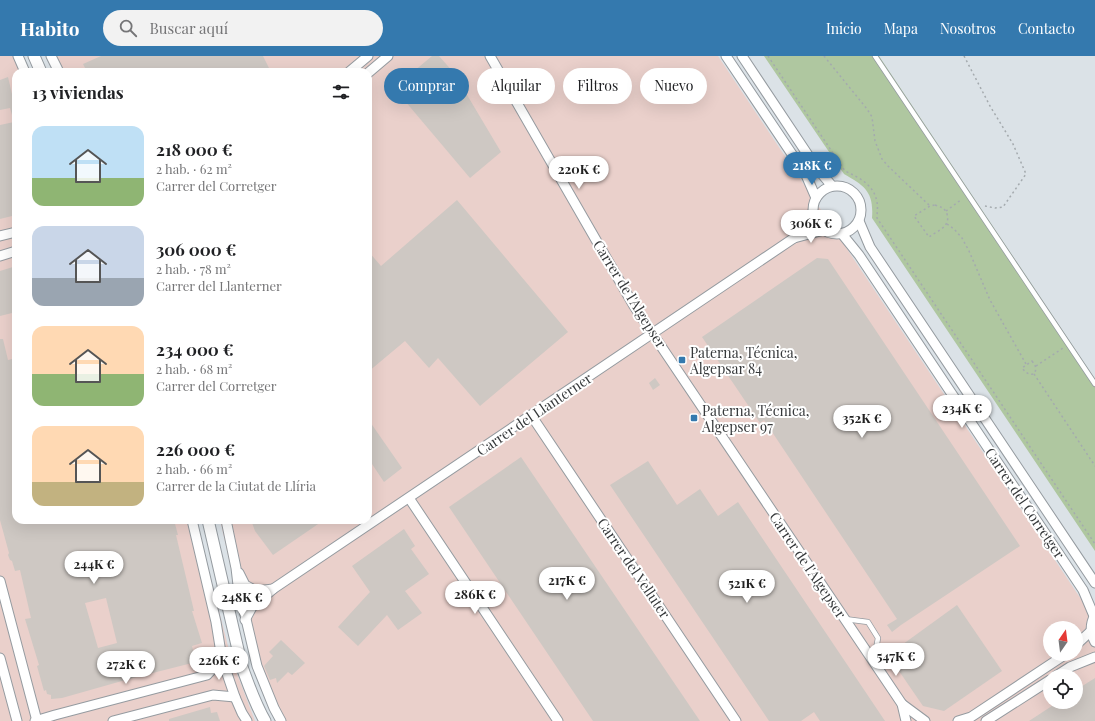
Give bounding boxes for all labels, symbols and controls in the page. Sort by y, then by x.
search box [103,10,383,46]
text: Habito [20,15,79,41]
icon: search [117,17,139,39]
text: Buscar aquí [149,18,228,38]
text: Inicio [826,19,862,38]
text: Mapa [884,19,918,38]
text: Nosotros [940,19,996,38]
text: Contacto [1018,19,1075,38]
chip: Comprar [384,68,469,104]
chip: Alquilar [477,68,555,104]
chip: Filtros [563,68,632,104]
chip: Nuevo [640,68,707,104]
text: 13 viviendas [32,81,124,103]
icon: filters [330,81,352,103]
text: 218 000 € [156,138,233,160]
icon: home [64,142,112,190]
pin: 218K € [779,152,845,186]
pin: 220K € [546,156,612,190]
text: 218K € [792,156,832,173]
text: 2 hab. · 62 m² [156,160,232,177]
text: 220K € [558,160,600,177]
text: Carrer del Corretger [156,177,277,194]
pin: 306K € [778,210,844,244]
text: 306K € [790,214,832,231]
street label: Carrer de l'Algepser [589,236,671,352]
text: 306 000 € [156,238,236,260]
icon: home [64,242,112,290]
text: 2 hab. · 78 m² [156,260,231,277]
text: Carrer del Llanterner [156,277,282,294]
text: 234 000 € [156,338,234,360]
icon: home [64,342,112,390]
place label: Paterna, Técnica, Algepsar 84 [689,343,797,378]
marker: Paterna, Técnica, Algepsar 84 [677,355,687,365]
text: 2 hab. · 68 m² [156,360,232,377]
street label: Carrer del Llanterner [473,368,596,460]
text: Carrer del Corretger [156,377,277,394]
pin: 234K € [929,395,995,429]
text: 234K € [942,399,982,416]
place label: Paterna, Técnica, Algepser 97 [701,401,809,436]
pin: 352K € [829,405,895,439]
text: 352K € [842,409,882,426]
marker: Paterna, Técnica, Algepser 97 [689,413,699,423]
text: 226 000 € [156,438,235,460]
icon: home [64,442,112,490]
street label: Carrer del Corretger [981,444,1070,563]
text: 2 hab. · 66 m² [156,460,232,477]
text: Carrer de la Ciutat de Llíria [156,477,316,494]
street label: Carrer de l'Algepser [765,508,851,622]
street label: Carrer del Velluter [593,514,675,622]
pin: 244K € [61,551,127,585]
text: 244K € [73,555,115,572]
pin: 217K € [534,567,600,601]
pin: 521K € [714,570,780,604]
text: 217K € [548,571,586,588]
text: 521K € [728,574,766,591]
pin: 286K € [442,581,508,615]
pin: 248K € [209,584,275,618]
text: 286K € [454,585,496,602]
text: 248K € [221,588,263,605]
north arrow [1043,621,1083,661]
map controls [1043,621,1083,709]
pin: 547K € [863,643,929,677]
pin: 226K € [186,647,252,681]
text: 547K € [876,647,916,664]
pin: 272K € [93,651,159,685]
text: 226K € [198,651,240,668]
text: 272K € [106,655,146,672]
button: locate [1043,669,1083,709]

